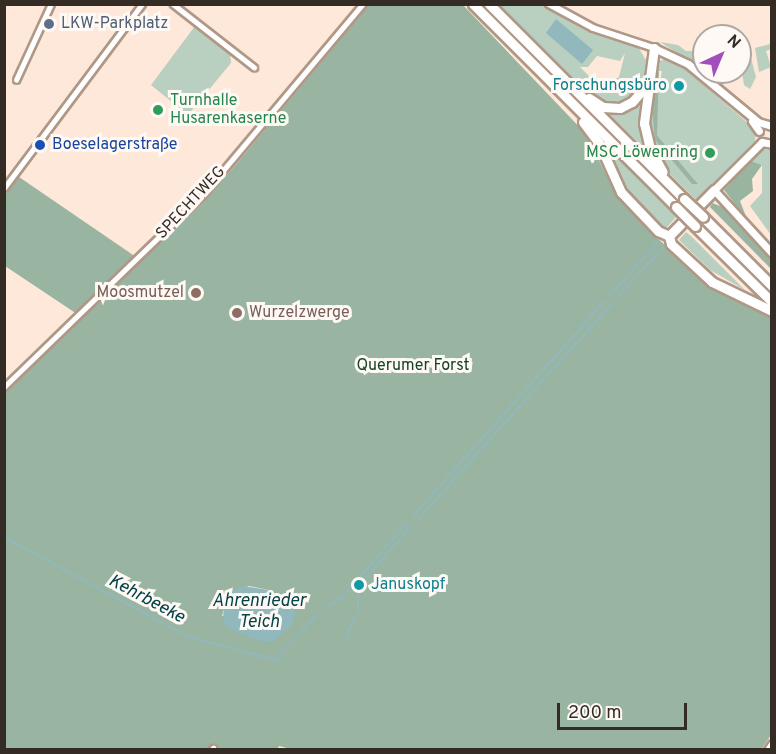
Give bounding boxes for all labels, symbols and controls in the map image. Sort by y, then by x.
place label: LKW-Parkplatz [61,14,168,34]
marker: LKW-Parkplatz [42,17,56,31]
north arrow [692,24,752,84]
text: N [722,31,744,54]
place label: Forschungsbüro [552,76,667,96]
marker: Forschungsbüro [672,79,686,93]
place label: Turnhalle Husarenkaserne [170,91,286,129]
marker: Turnhalle Husarenkaserne [151,103,165,117]
place label: Boeselagerstraße [52,135,177,155]
marker: Boeselagerstraße [33,138,47,152]
place label: MSC Löwenring [586,143,698,163]
marker: MSC Löwenring [703,146,717,160]
street label: SPECHTWEG [152,163,230,243]
place label: Moosmutzel [96,283,184,303]
marker: Moosmutzel [189,286,203,300]
place label: Wurzelzwerge [249,303,350,323]
marker: Wurzelzwerge [230,306,244,320]
park label: Querumer Forst [356,356,470,376]
water label: Kehrbeeke [104,571,188,629]
place label: Januskopf [371,575,445,595]
marker: Januskopf [352,578,366,592]
water label: Ahrenrieder Teich [212,592,306,634]
scale bar [560,691,690,729]
text: 200 m [568,702,621,725]

